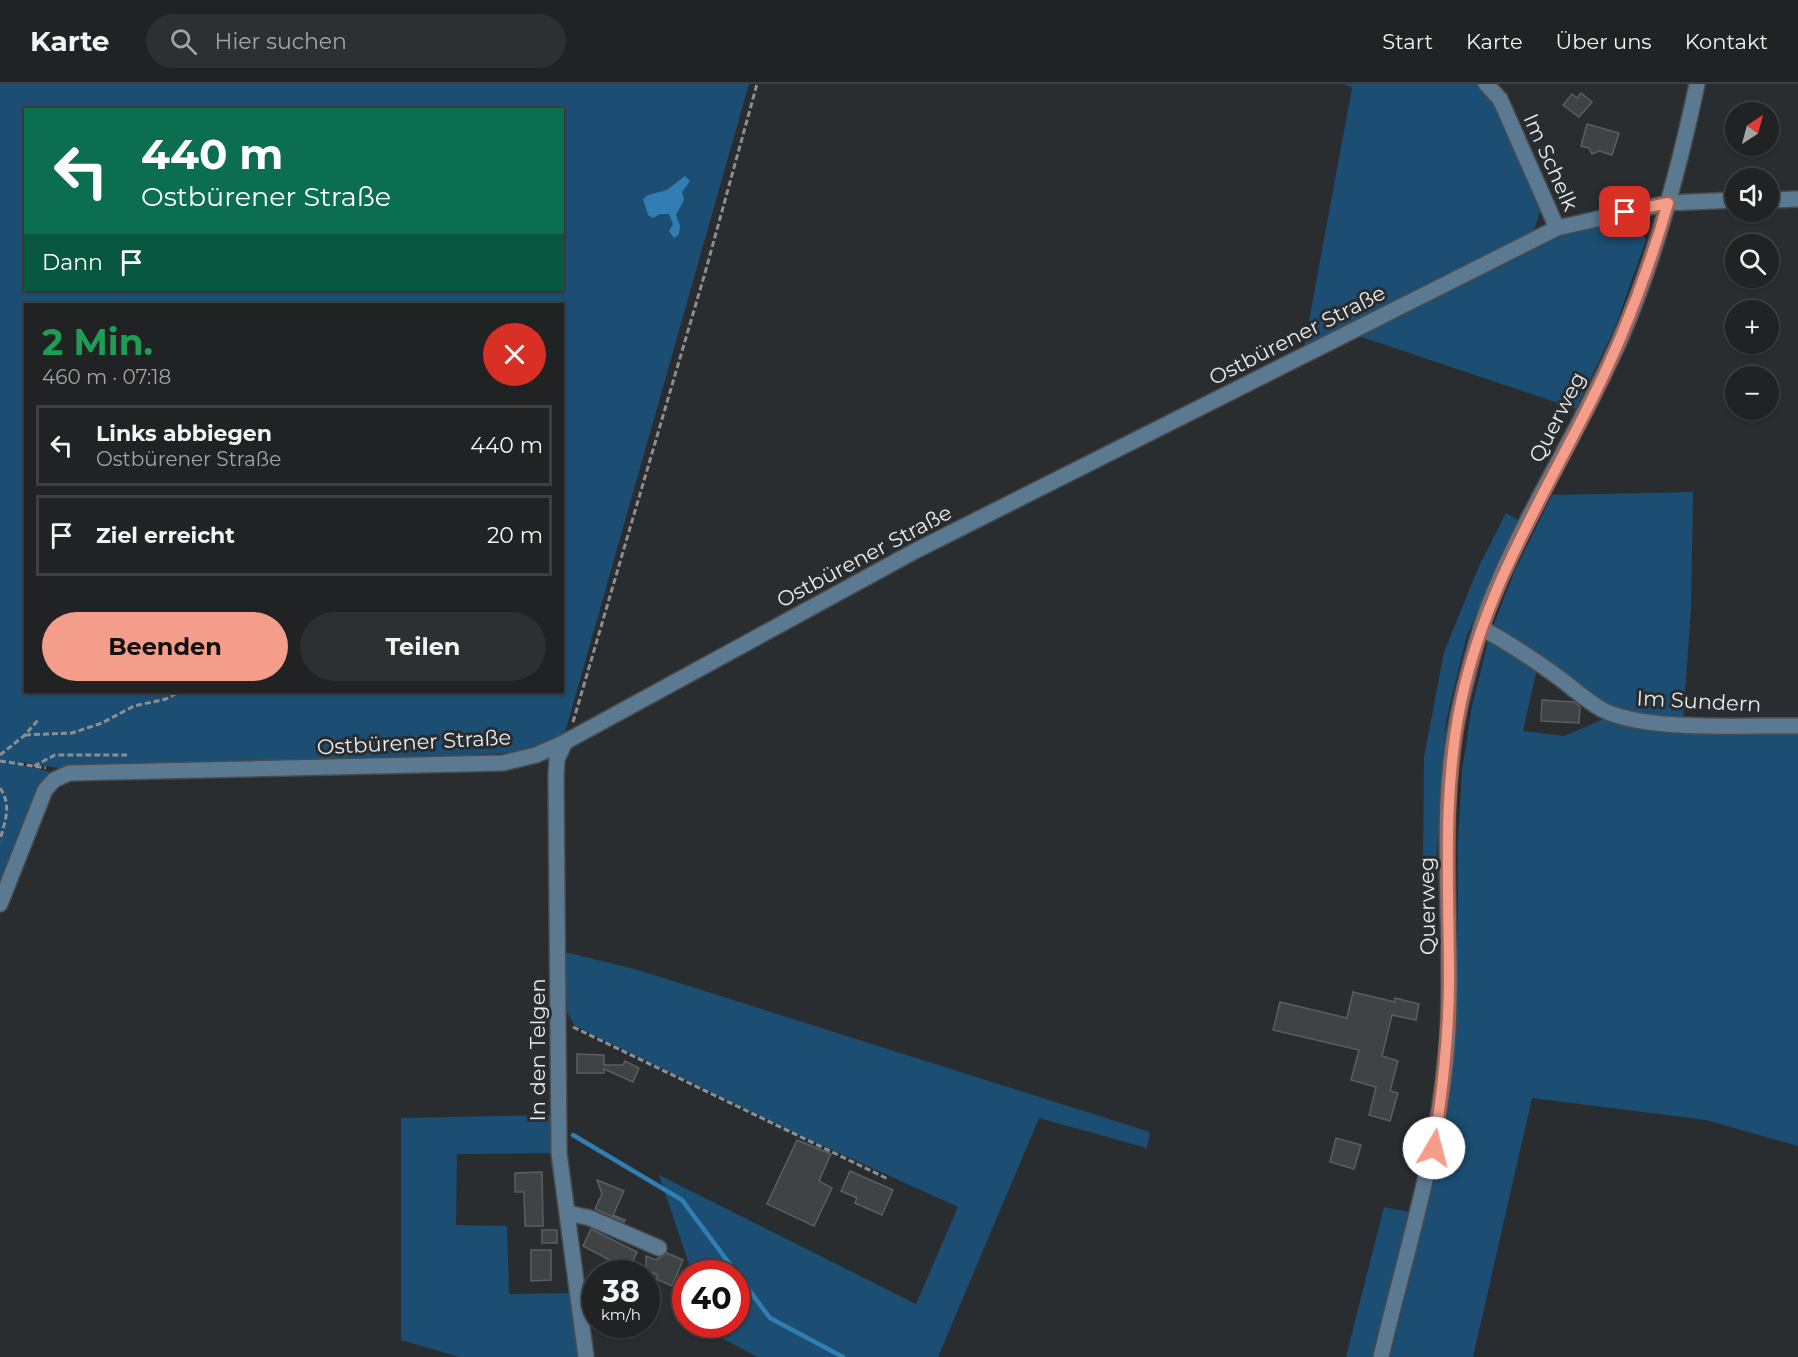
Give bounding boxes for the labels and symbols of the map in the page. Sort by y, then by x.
north arrow [1725,102,1779,156]
street label: Im Schelk [1518,110,1584,215]
pin [1599,186,1650,237]
street label: Ostbürener Straße [1205,280,1389,390]
street label: Querweg [1524,367,1590,467]
street label: Ostbürener Straße [772,499,956,613]
street label: Im Sundern [1636,685,1762,717]
street label: Ostbürener Straße [316,724,512,760]
street label: Querweg [1414,857,1440,955]
street label: In den Telgen [525,978,550,1122]
position arrow [1402,1116,1466,1180]
speed limit sign: 40 [672,1260,750,1338]

